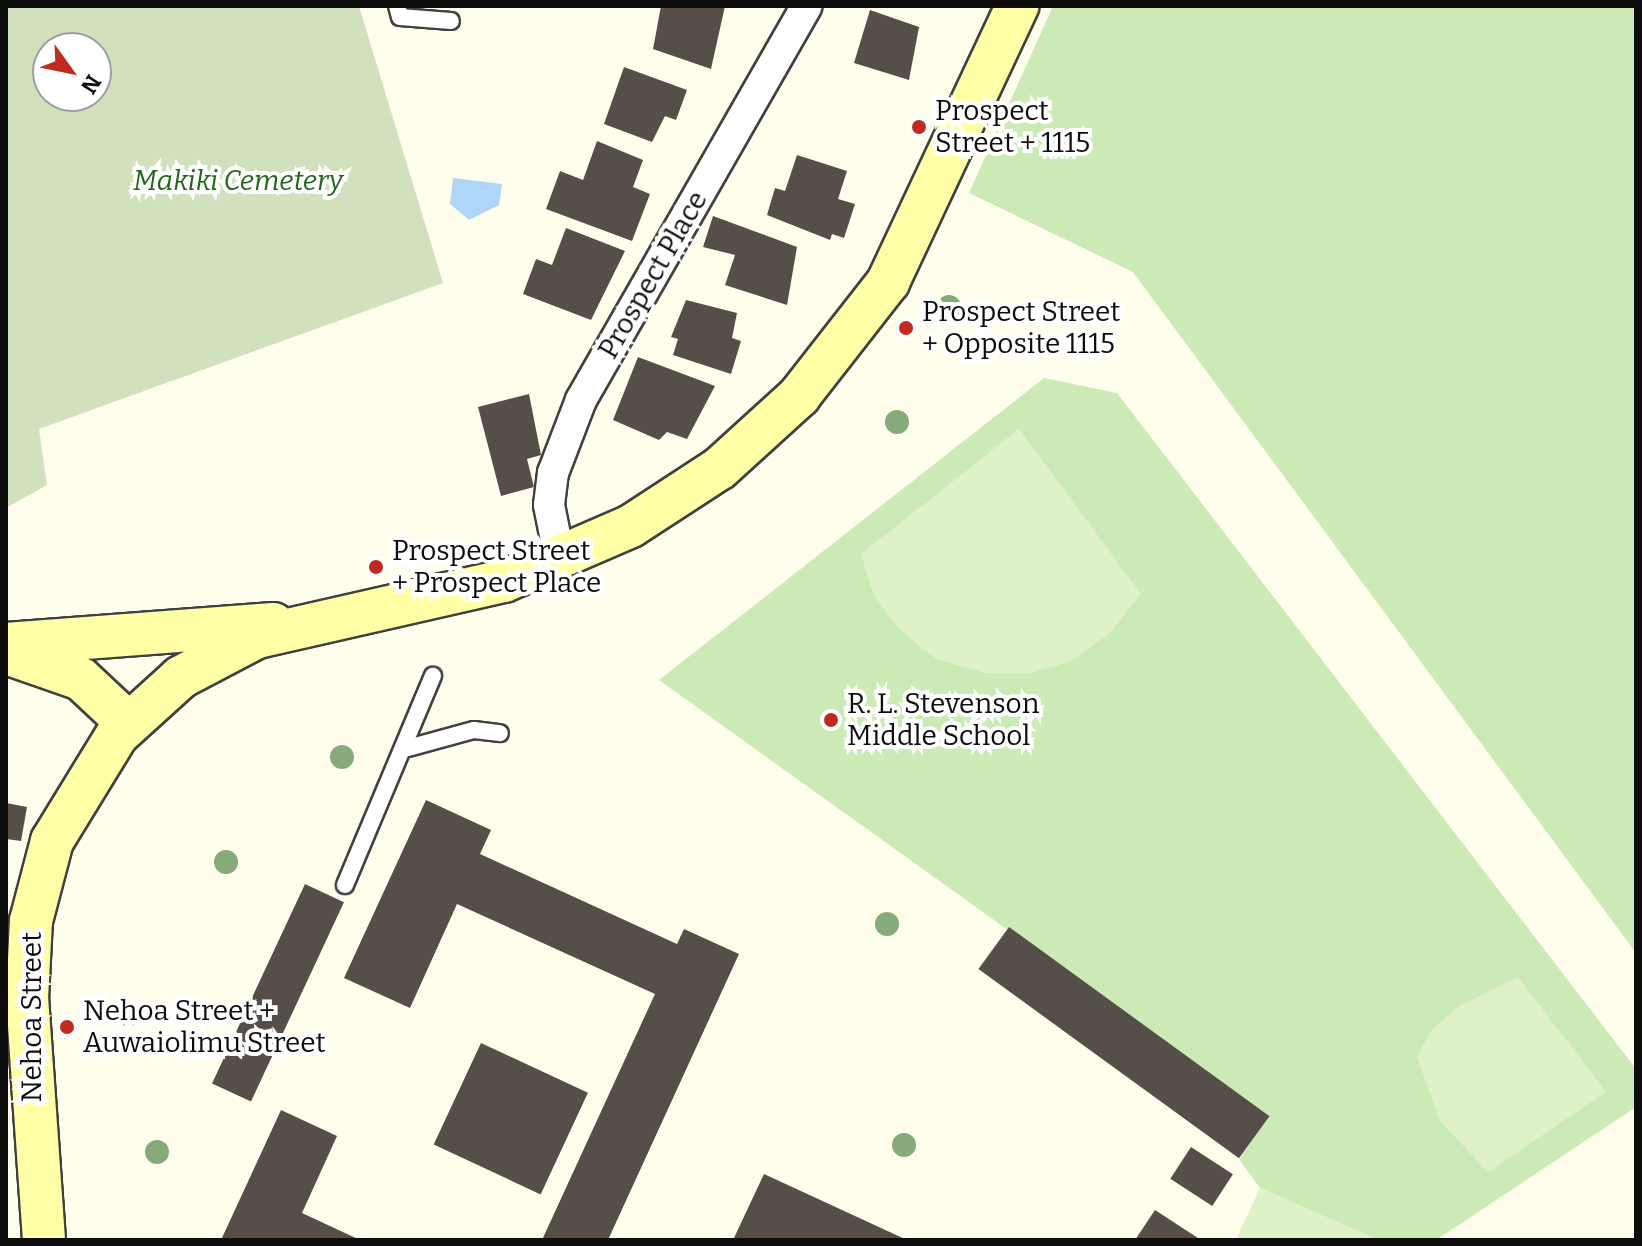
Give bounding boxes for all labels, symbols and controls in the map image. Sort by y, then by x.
north arrow [32,32,112,112]
text: N [75,70,107,99]
place label: Prospect Street + 1115 [935,94,1090,160]
marker: Prospect Street + 1115 [910,118,928,136]
park label: Makiki Cemetery [133,164,343,198]
street label: Prospect Place [591,185,715,365]
place label: Prospect Street + Opposite 1115 [922,295,1120,361]
marker: Prospect Street + Opposite 1115 [897,319,915,337]
place label: Prospect Street + Prospect Place [392,534,601,600]
marker: Prospect Street + Prospect Place [367,558,385,576]
place label: R. L. Stevenson Middle School [847,687,1039,753]
marker: R. L. Stevenson Middle School [822,711,840,729]
street label: Nehoa Street [15,932,49,1102]
place label: Nehoa Street + Auwaiolimu Street [83,994,326,1060]
marker: Nehoa Street + Auwaiolimu Street [58,1018,76,1036]

